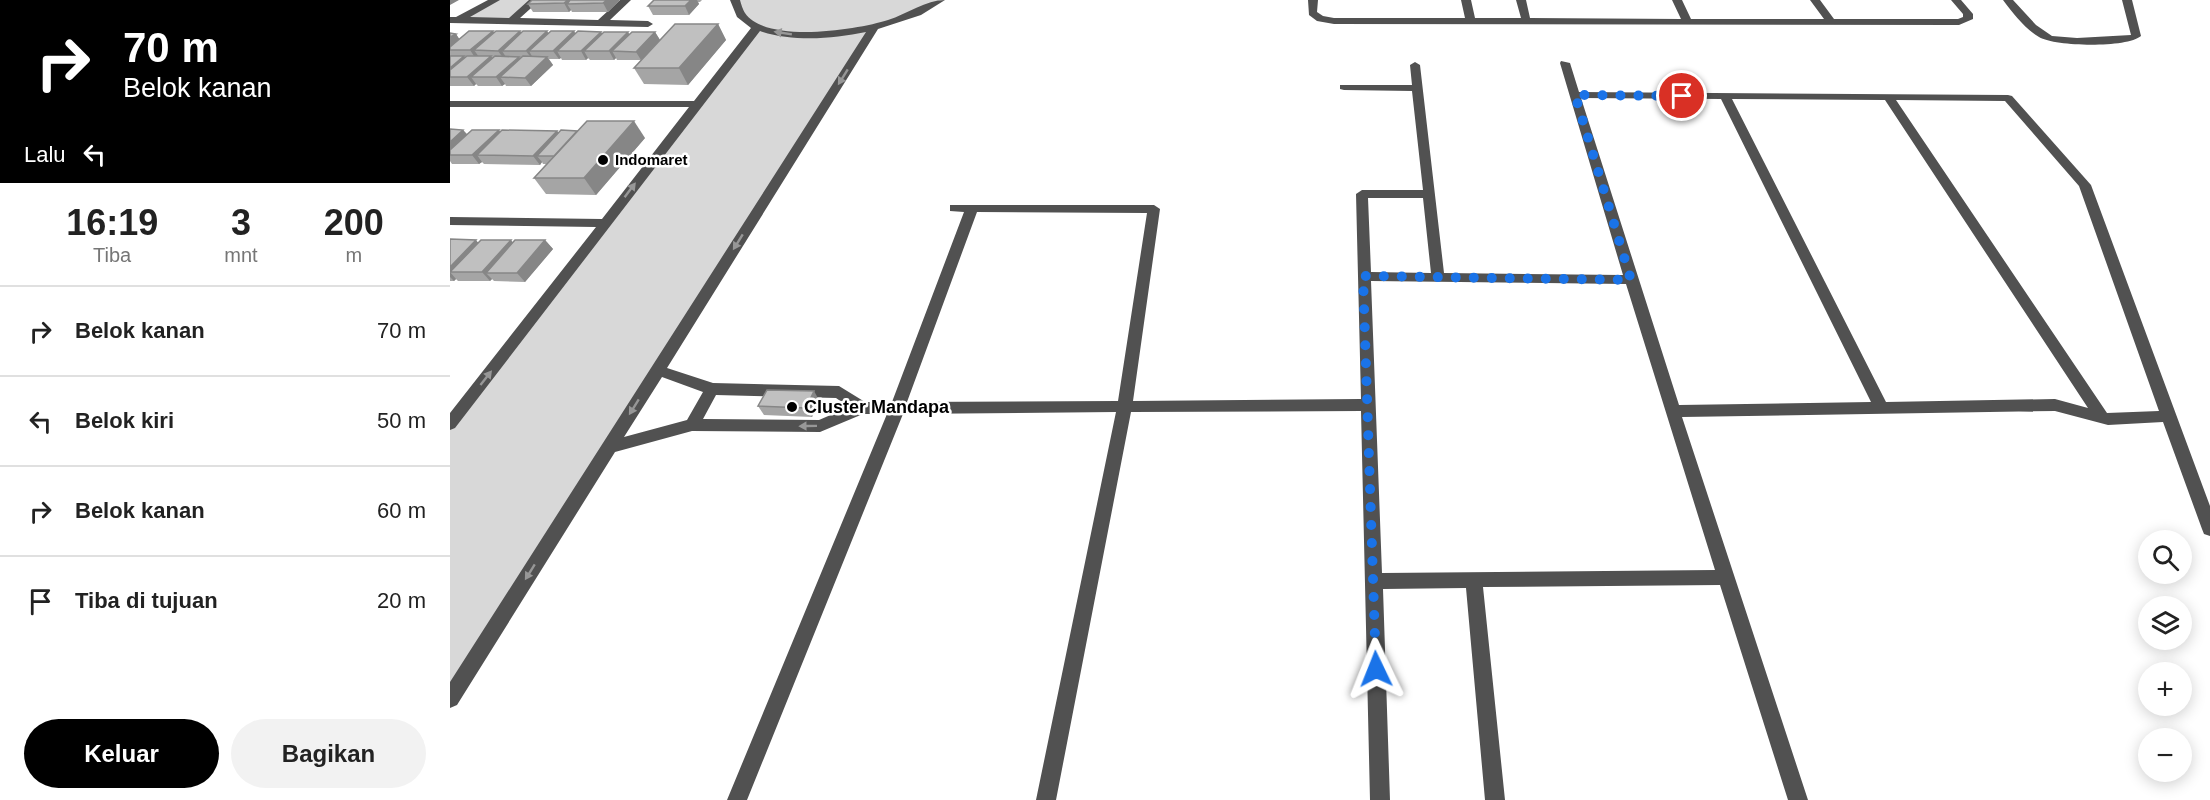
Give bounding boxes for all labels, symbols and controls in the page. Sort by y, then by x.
icon: right [24,24,102,102]
text: 70 m [123,24,219,71]
one-way arrow [773,28,792,37]
one-way arrow [837,69,848,85]
pin [1656,70,1707,121]
text: Belok kanan [123,73,272,103]
icon: arrive [1665,79,1698,112]
icon: left [78,138,111,171]
text: Lalu [24,142,66,167]
place label: Indomaret [615,151,688,168]
marker: Indomaret [596,153,610,167]
one-way arrow [624,182,636,197]
text: 16:19 [66,202,158,243]
text: 3 [231,202,251,243]
text: 200 [324,202,384,243]
one-way arrow [733,234,744,250]
text: Tiba [93,244,131,266]
text: mnt [224,244,258,266]
text: m [346,244,362,266]
icon: right [24,315,57,348]
text: Belok kanan [75,318,205,343]
text: 70 m [377,318,426,343]
one-way arrow [479,370,491,385]
place label: Cluster Mandapa [804,397,950,417]
one-way arrow [629,399,640,415]
marker: Cluster Mandapa [785,400,799,414]
icon: left [24,405,57,438]
text: Belok kiri [75,408,174,433]
text: 50 m [377,408,426,433]
one-way arrow [798,421,817,431]
icon: right [24,495,57,528]
text: Belok kanan [75,498,205,523]
text: 60 m [377,498,426,523]
map controls [2138,530,2192,782]
button: search [2138,530,2192,584]
one-way arrow [525,564,536,580]
icon: arrive [24,585,57,618]
text: Tiba di tujuan [75,588,218,613]
text: 20 m [377,588,426,613]
button: layers [2138,596,2192,650]
position arrow [1344,637,1408,701]
button: + [2138,662,2192,716]
button: Keluar [24,719,219,788]
button: Bagikan [231,719,426,788]
button: − [2138,728,2192,782]

